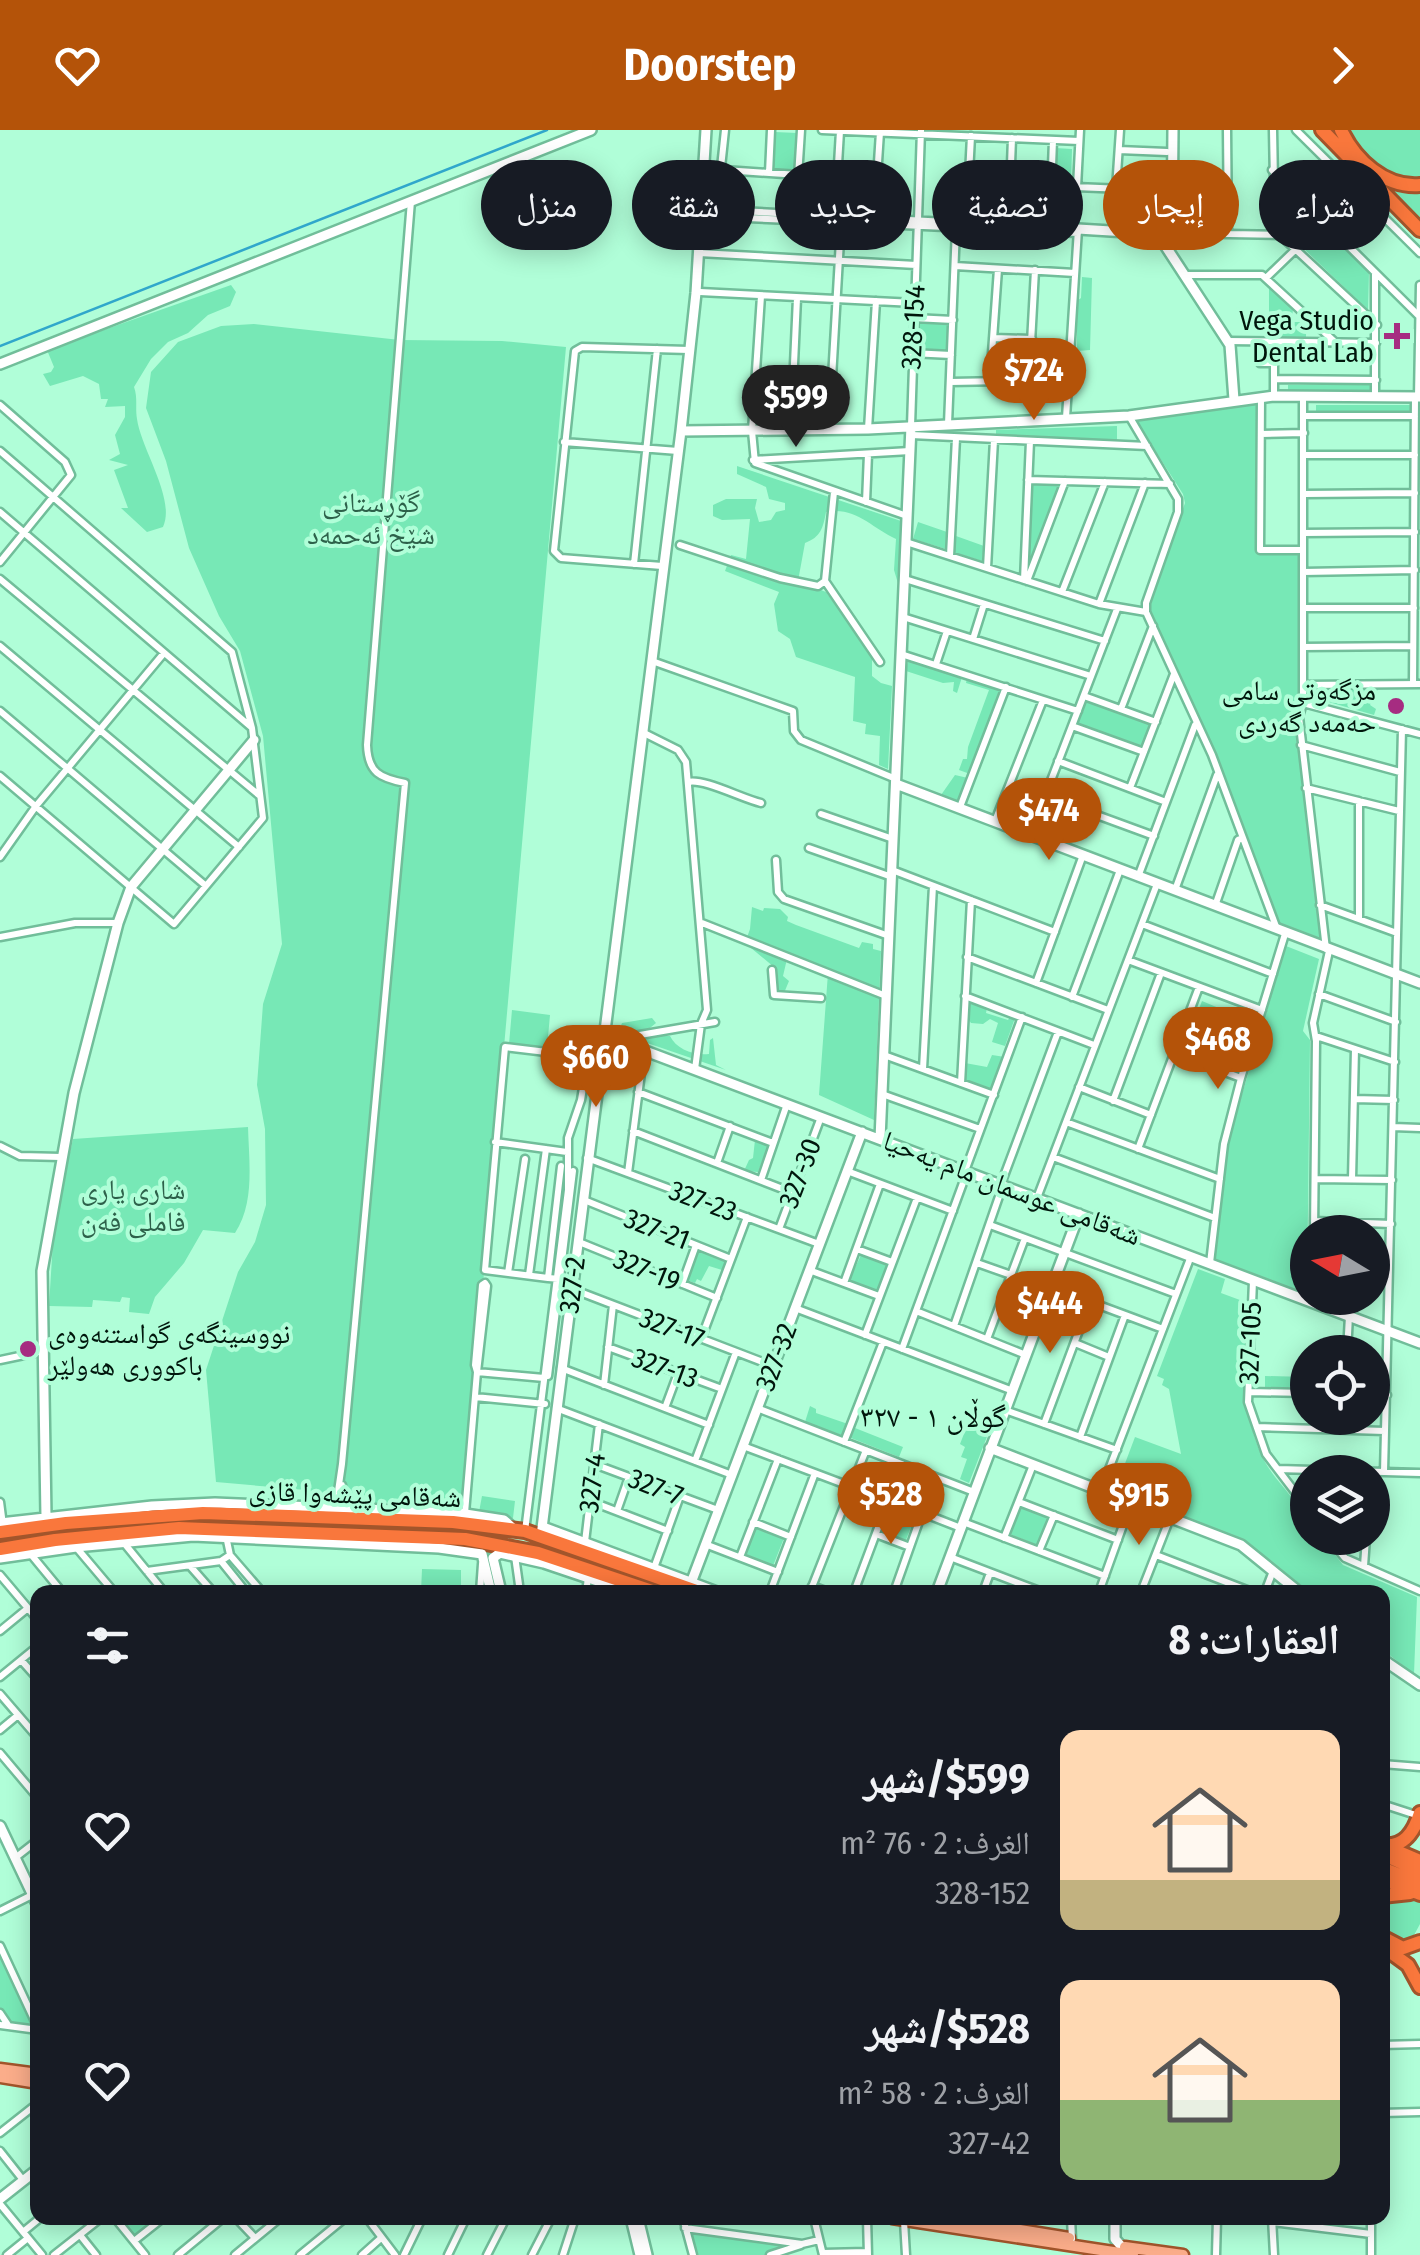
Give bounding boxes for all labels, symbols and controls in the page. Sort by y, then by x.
icon: heart [50,38,105,93]
text: Doorstep [624,38,796,92]
icon: forward [1315,38,1370,93]
chip: منزل [481,160,612,250]
chip: شقة [632,160,755,250]
chip: جديد [775,160,912,250]
chip: تصفية [932,160,1083,250]
chip: إيجار [1103,160,1239,250]
chip: شراء [1259,160,1390,250]
street label: 328-154 [894,284,932,370]
place label: Vega Studio Dental Lab [1239,304,1374,369]
marker: Vega Studio Dental Lab [1384,323,1410,349]
pin: $724 [975,338,1093,423]
text: $724 [1004,351,1064,389]
pin: $599 [737,365,855,450]
text: $599 [764,378,828,416]
park label: گۆڕستانی شێخ ئەحمەد [307,486,435,552]
place label: مزگەوتی سامی حەمەد گەردی [1222,674,1376,739]
marker: مزگەوتی سامی حەمەد گەردی [1385,695,1407,717]
pin: $474 [990,778,1108,863]
text: $474 [1019,791,1079,829]
pin: $468 [1159,1007,1277,1092]
text: $468 [1185,1020,1251,1058]
pin: $660 [537,1025,655,1110]
text: $660 [563,1038,629,1076]
street label: شەقامی عوسمان مام یەحیا [878,1124,1145,1254]
street label: 327-30 [772,1134,828,1212]
park label: شاری یاری فاملی فەن [80,1173,186,1239]
street label: 327-23 [665,1174,741,1228]
street label: 327-21 [620,1202,694,1256]
north arrow [1290,1215,1390,1315]
map controls [1290,1215,1390,1555]
street label: 327-19 [609,1242,685,1298]
street label: 327-2 [552,1255,592,1315]
pin: $444 [991,1271,1109,1356]
text: $444 [1017,1284,1083,1322]
street label: 327-17 [635,1301,709,1355]
street label: 327-105 [1232,1301,1268,1385]
place label: نووسینگەی گواستنەوەی باکووری هەولێر [47,1317,291,1382]
street label: 327-32 [748,1319,804,1395]
button: locate [1290,1335,1390,1435]
marker: نووسینگەی گواستنەوەی باکووری هەولێر [17,1338,39,1360]
street label: 327-13 [627,1341,703,1395]
district label: گوڵان ١ - ٣٢٧ [860,1398,1006,1435]
street label: 327-4 [572,1451,612,1515]
button: layers [1290,1455,1390,1555]
street label: 327-7 [624,1462,688,1512]
pin: $528 [832,1462,950,1547]
pin: $915 [1080,1463,1198,1548]
street label: شەقامی پێشەوا قازی [248,1474,462,1515]
text: $528 [860,1475,922,1513]
text: $915 [1109,1476,1169,1514]
text: العقارات: 8 [1169,1615,1340,1665]
icon: filters [80,1618,135,1673]
text: $599/شهر [863,1754,1030,1804]
icon: home [1140,1770,1260,1890]
icon: heart [80,1803,135,1858]
text: الغرف: 2 · 76 m² [840,1824,1030,1862]
text: 328-152 [935,1874,1030,1912]
text: $528/شهر [865,2004,1030,2054]
icon: home [1140,2020,1260,2140]
icon: heart [80,2053,135,2108]
text: الغرف: 2 · 58 m² [838,2074,1030,2112]
text: 327-42 [948,2124,1030,2162]

